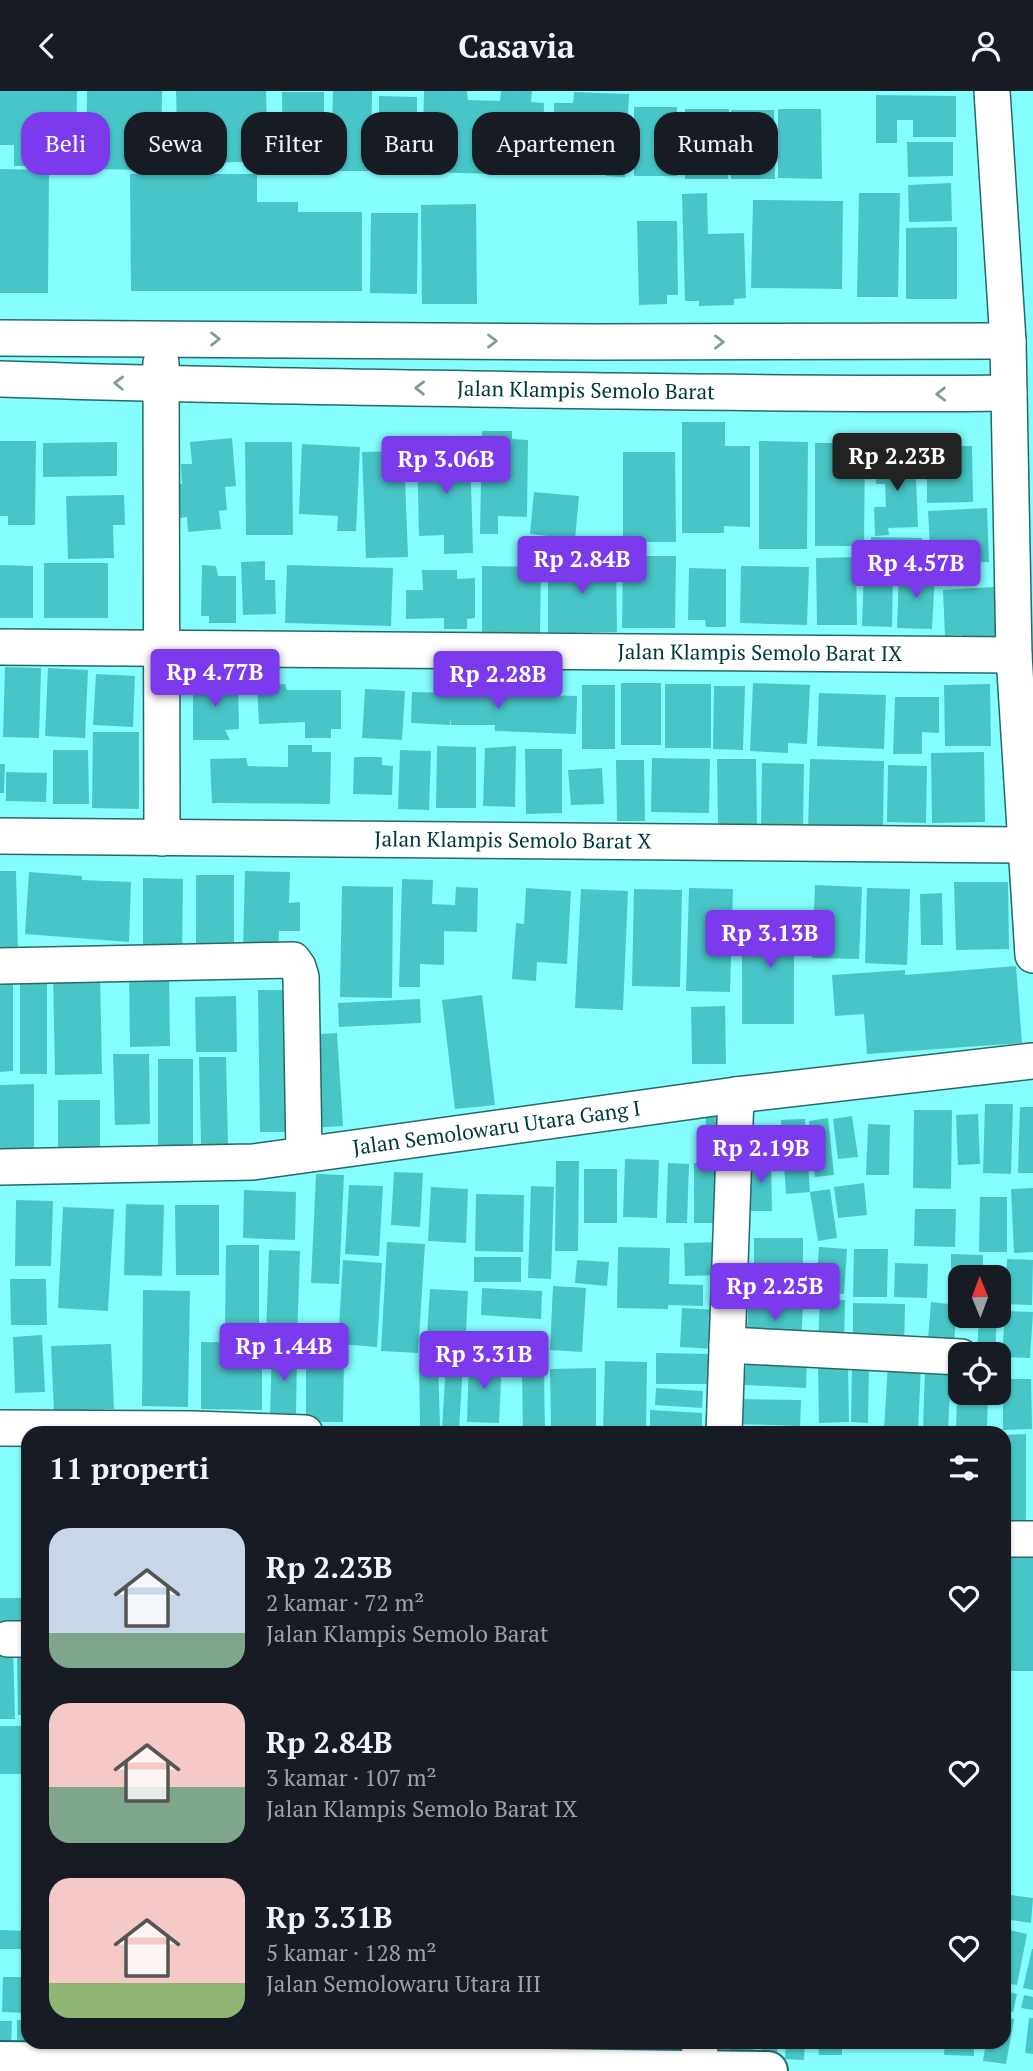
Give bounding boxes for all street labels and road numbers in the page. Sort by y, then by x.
street label: Jalan Klampis Semolo Barat [457,374,715,405]
street label: Jalan Klampis Semolo Barat IX [618,637,902,667]
street label: Jalan Klampis Semolo Barat X [374,824,652,855]
street label: Jalan Semolowaru Utara Gang I [351,1093,642,1161]

